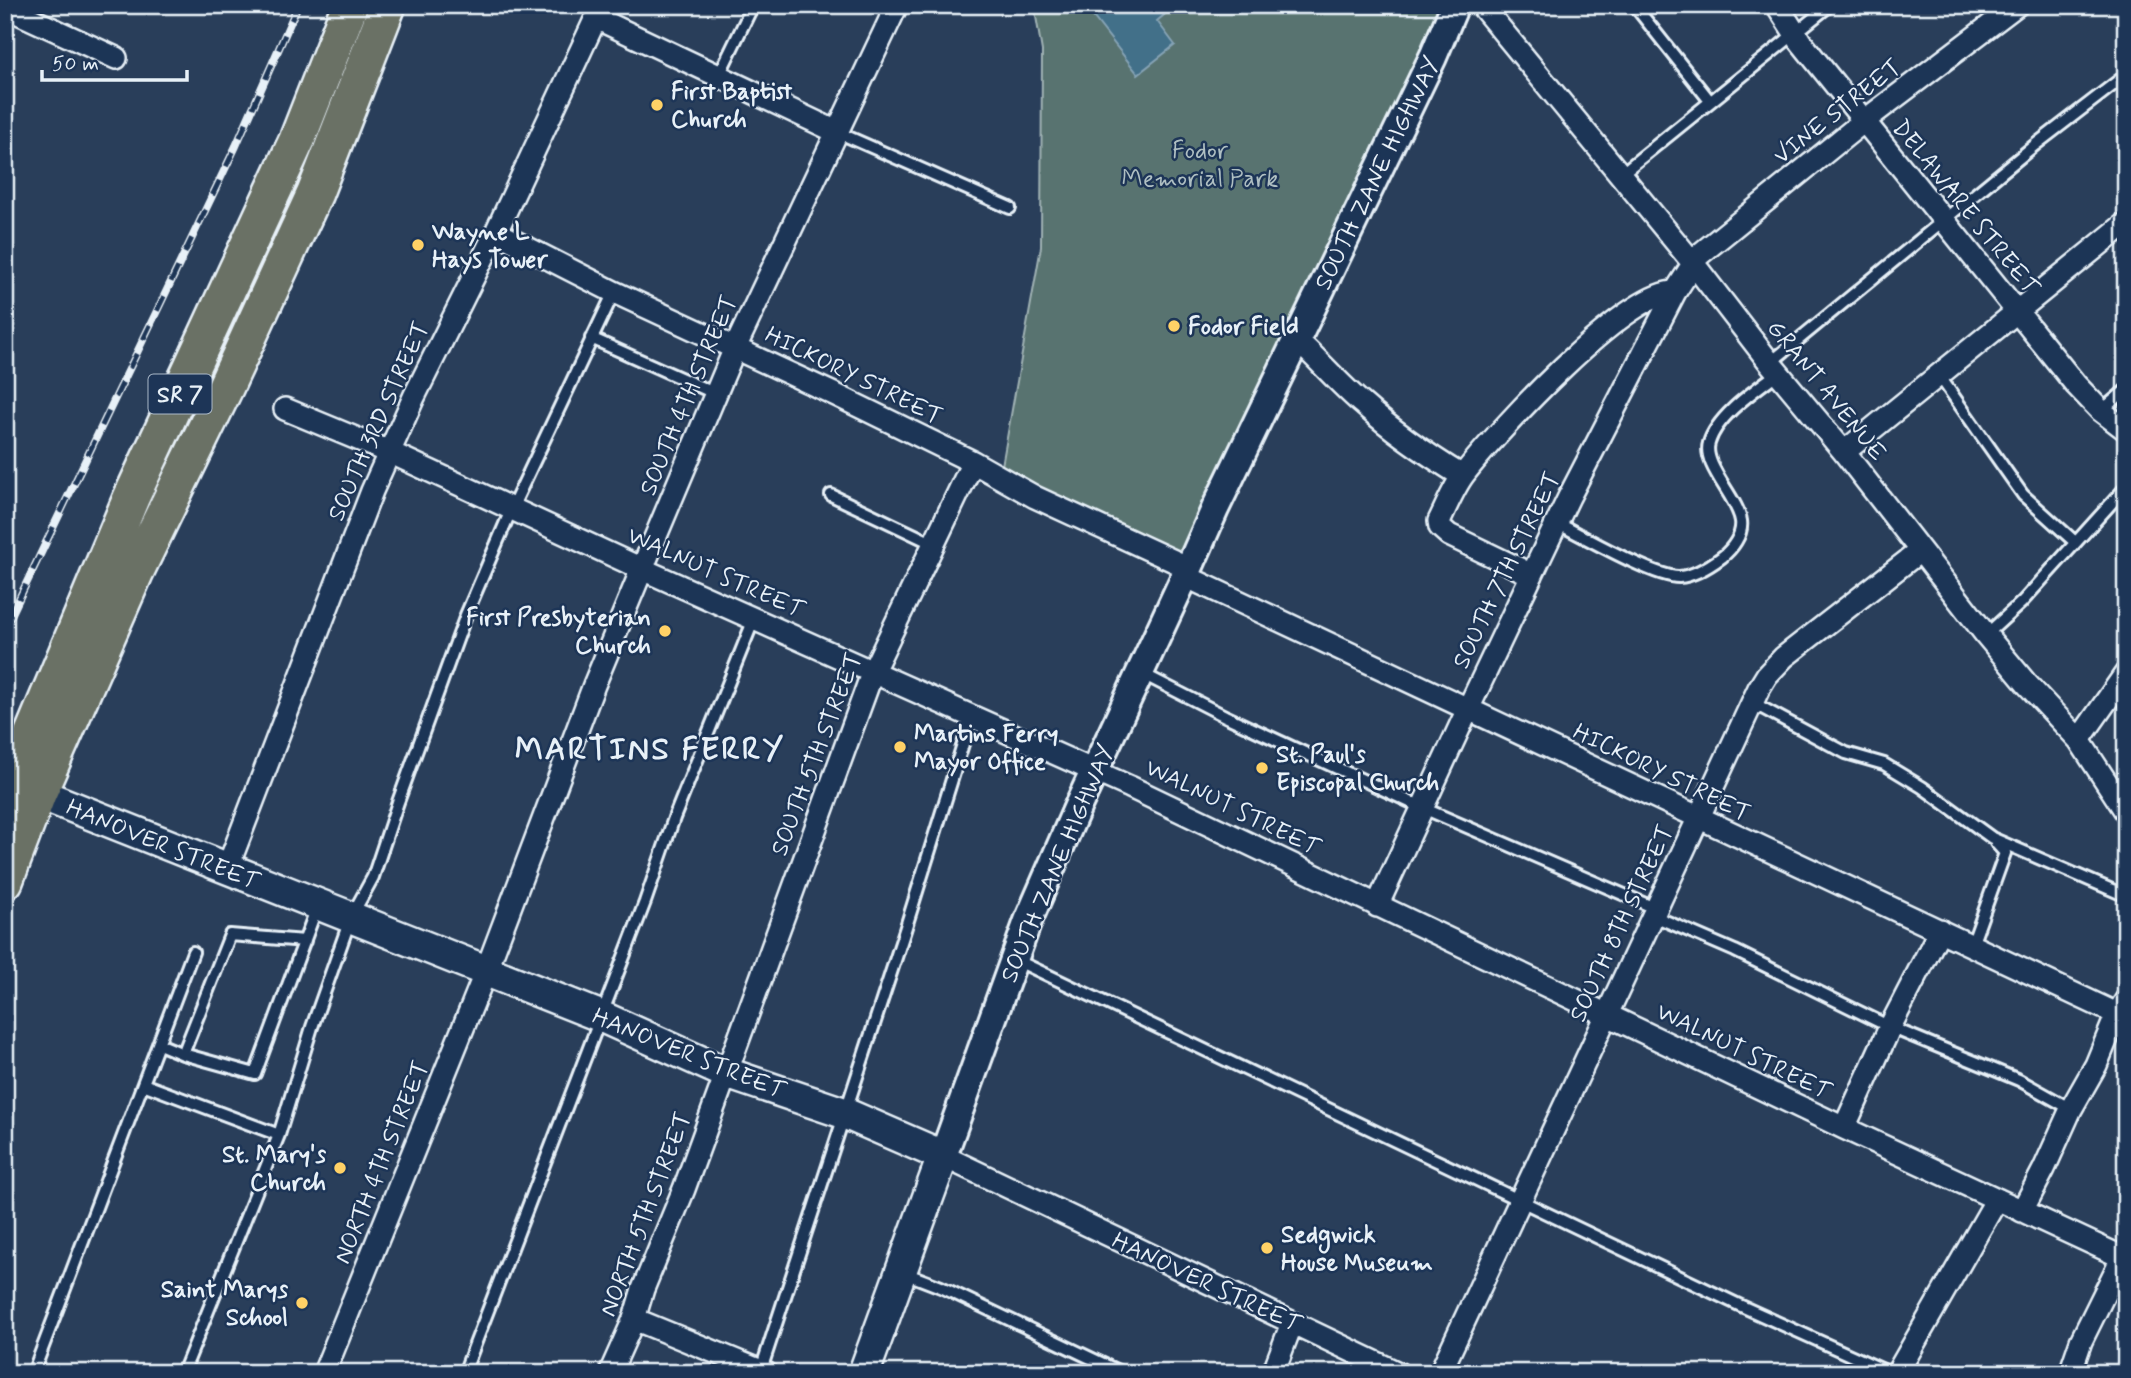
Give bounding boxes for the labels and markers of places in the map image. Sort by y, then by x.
place label: First Baptist Church [671,77,793,136]
marker: First Baptist Church [649,97,665,113]
place label: Wayne L Hays Tower [431,217,548,276]
marker: Wayne L Hays Tower [410,237,426,253]
place label: Fodor Field [1188,312,1299,343]
marker: Fodor Field [1166,318,1182,334]
place label: First Presbyterian Church [466,603,651,662]
marker: First Presbyterian Church [657,623,673,639]
place label: Martins Ferry Mayor Office [914,719,1058,778]
marker: Martins Ferry Mayor Office [892,739,908,755]
place label: St. Paul's Episcopal Church [1276,740,1439,799]
marker: St. Paul's Episcopal Church [1254,760,1270,776]
place label: St. Mary's Church [222,1140,326,1199]
marker: St. Mary's Church [332,1160,348,1176]
place label: Sedgwick House Museum [1281,1220,1433,1279]
marker: Sedgwick House Museum [1259,1240,1275,1256]
place label: Saint Marys School [161,1275,288,1334]
marker: Saint Marys School [294,1295,310,1311]

